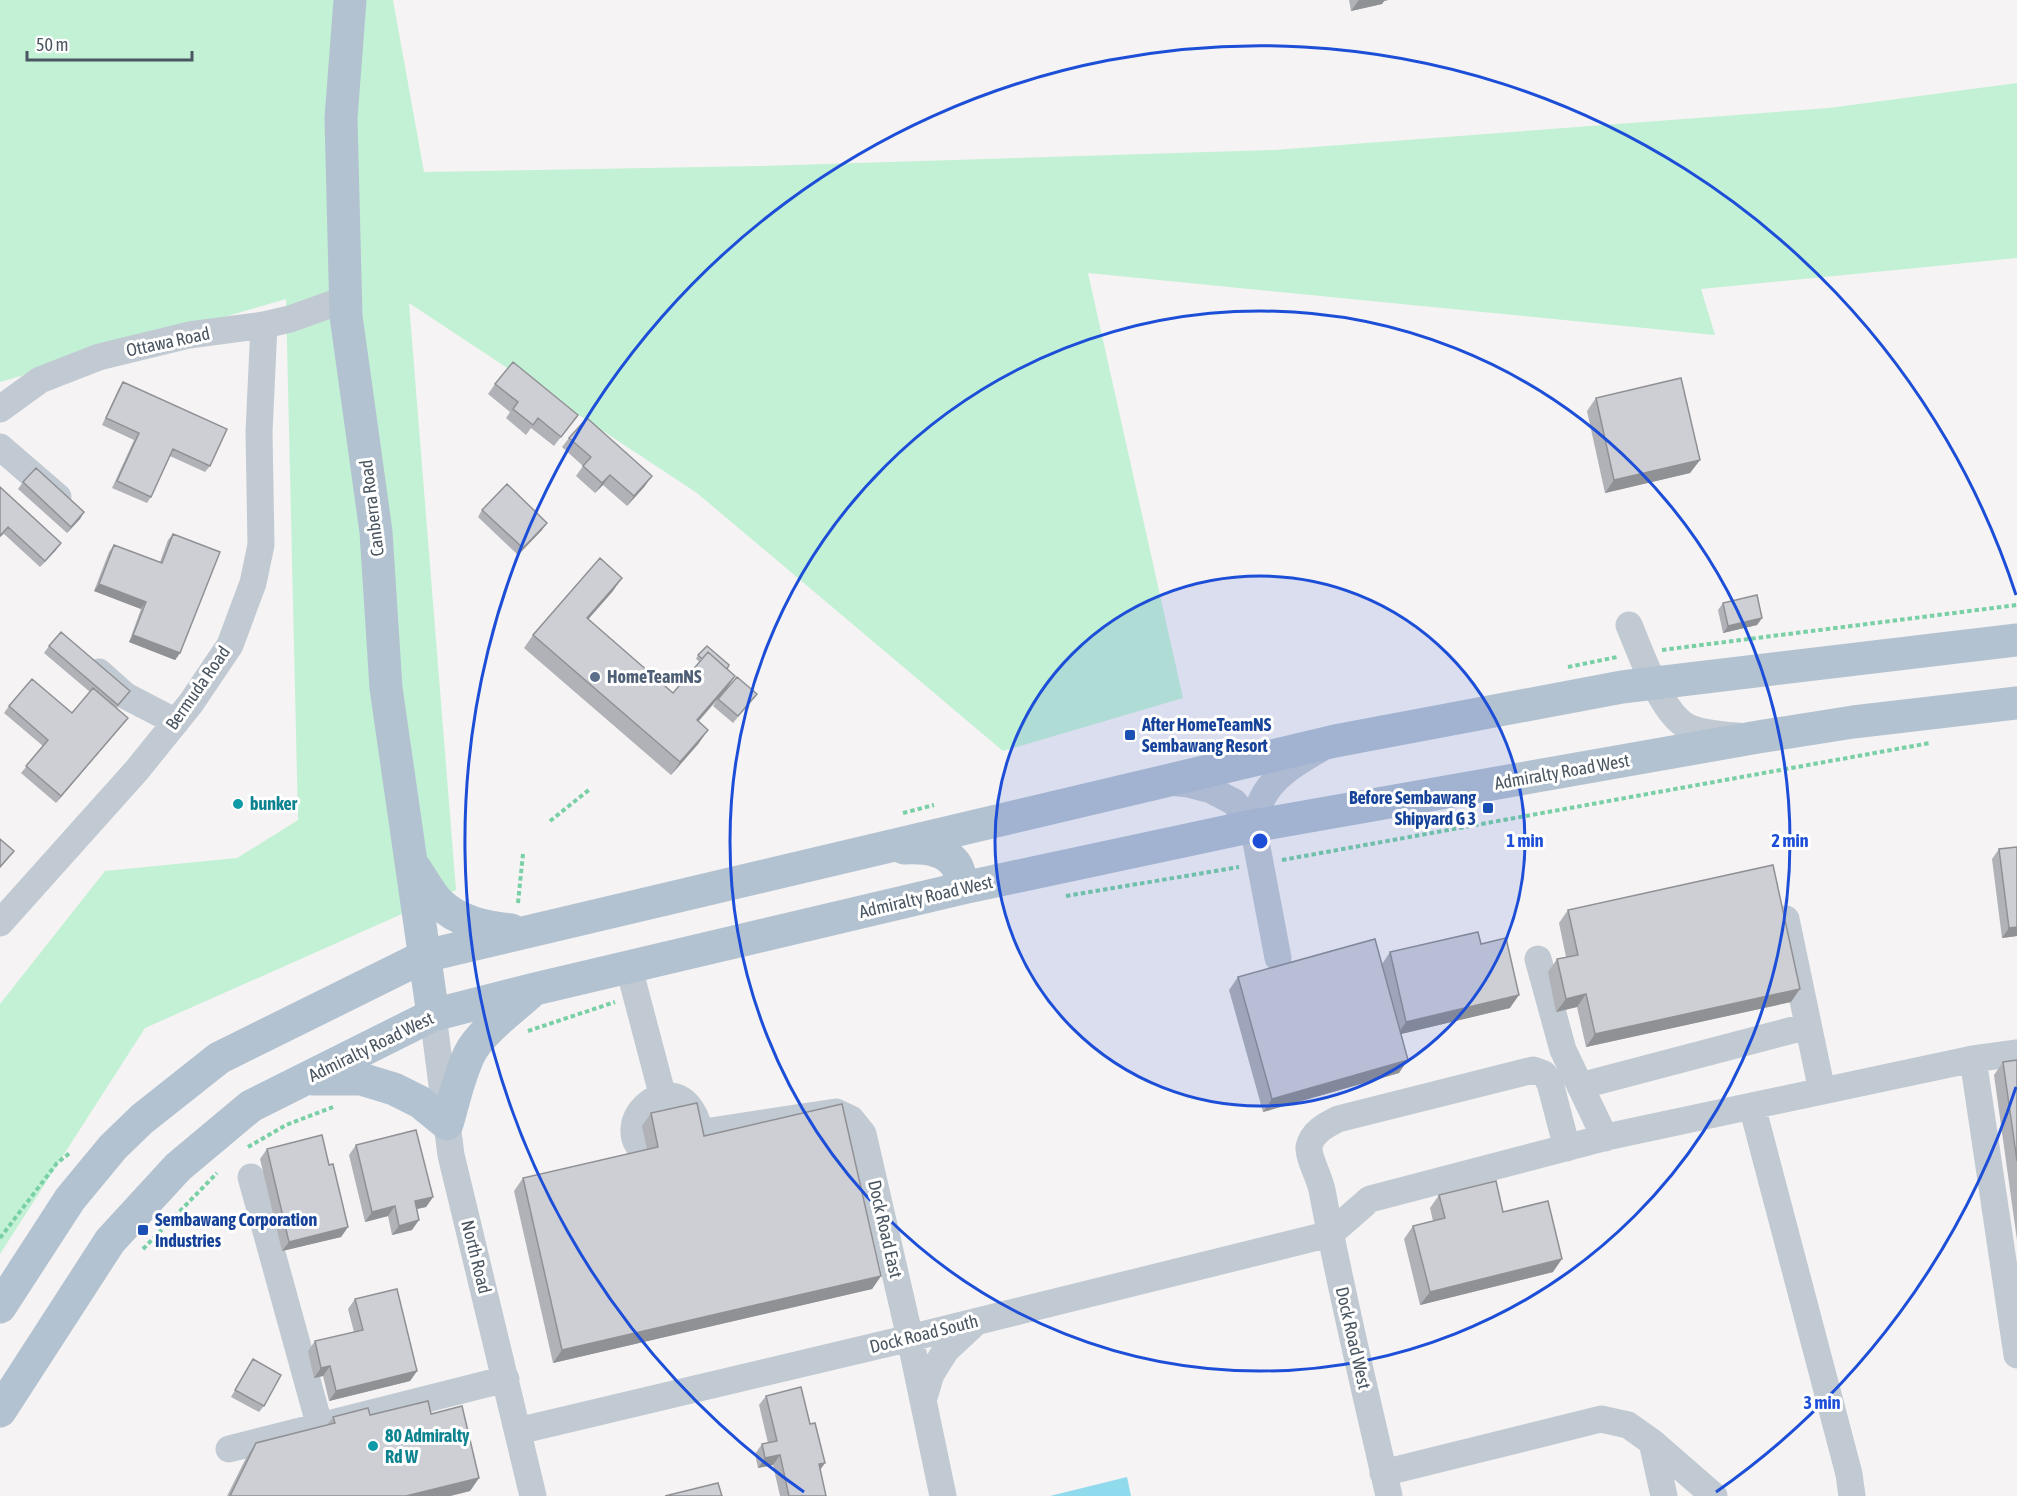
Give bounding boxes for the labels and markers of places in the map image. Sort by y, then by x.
place label: HomeTeamNS [607,666,702,687]
marker: HomeTeamNS [588,670,602,684]
place label: After HomeTeamNS Sembawang Resort [1141,714,1272,756]
marker: After HomeTeamNS Sembawang Resort [1123,728,1137,742]
place label: Before Sembawang Shipyard G 3 [1349,787,1476,829]
place label: bunker [250,793,298,814]
marker: bunker [231,797,245,811]
marker: Before Sembawang Shipyard G 3 [1481,801,1495,815]
centre of rings [1250,831,1270,851]
place label: Sembawang Corporation Industries [155,1209,317,1251]
marker: Sembawang Corporation Industries [136,1223,150,1237]
place label: 80 Admiralty Rd W [385,1425,470,1467]
marker: 80 Admiralty Rd W [366,1439,380,1453]

